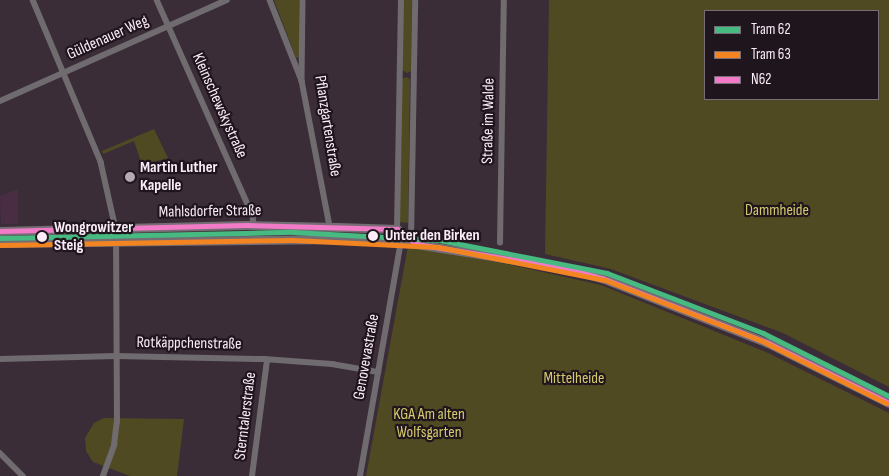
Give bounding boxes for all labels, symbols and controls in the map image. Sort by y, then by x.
legend [704,10,879,100]
street label: Güldenauer Weg [64,12,152,64]
text: Tram 62 [751,20,791,39]
text: Tram 63 [751,45,791,64]
street label: Kleinschewskystraße [187,50,251,162]
text: N62 [751,70,772,89]
street label: Pflanzgartenstraße [310,74,344,178]
street label: Straße im Walde [479,78,499,164]
place label: Martin Luther Kapelle [140,158,217,196]
marker: Martin Luther Kapelle [124,171,136,183]
park label: Dammheide [745,201,809,221]
street label: Mahlsdorfer Straße [159,202,261,222]
place label: Wongrowitzer Steig [54,218,133,256]
place label: Unter den Birken [385,226,480,246]
marker: Unter den Birken [365,228,381,244]
marker: Wongrowitzer Steig [34,229,50,245]
street label: Genovevastraße [350,313,384,401]
street label: Rotkäppchenstraße [136,333,242,355]
park label: Mittelheide [544,369,604,389]
street label: Sterntalerstraße [231,371,261,461]
park label: KGA Am alten Wolfsgarten [393,405,465,443]

